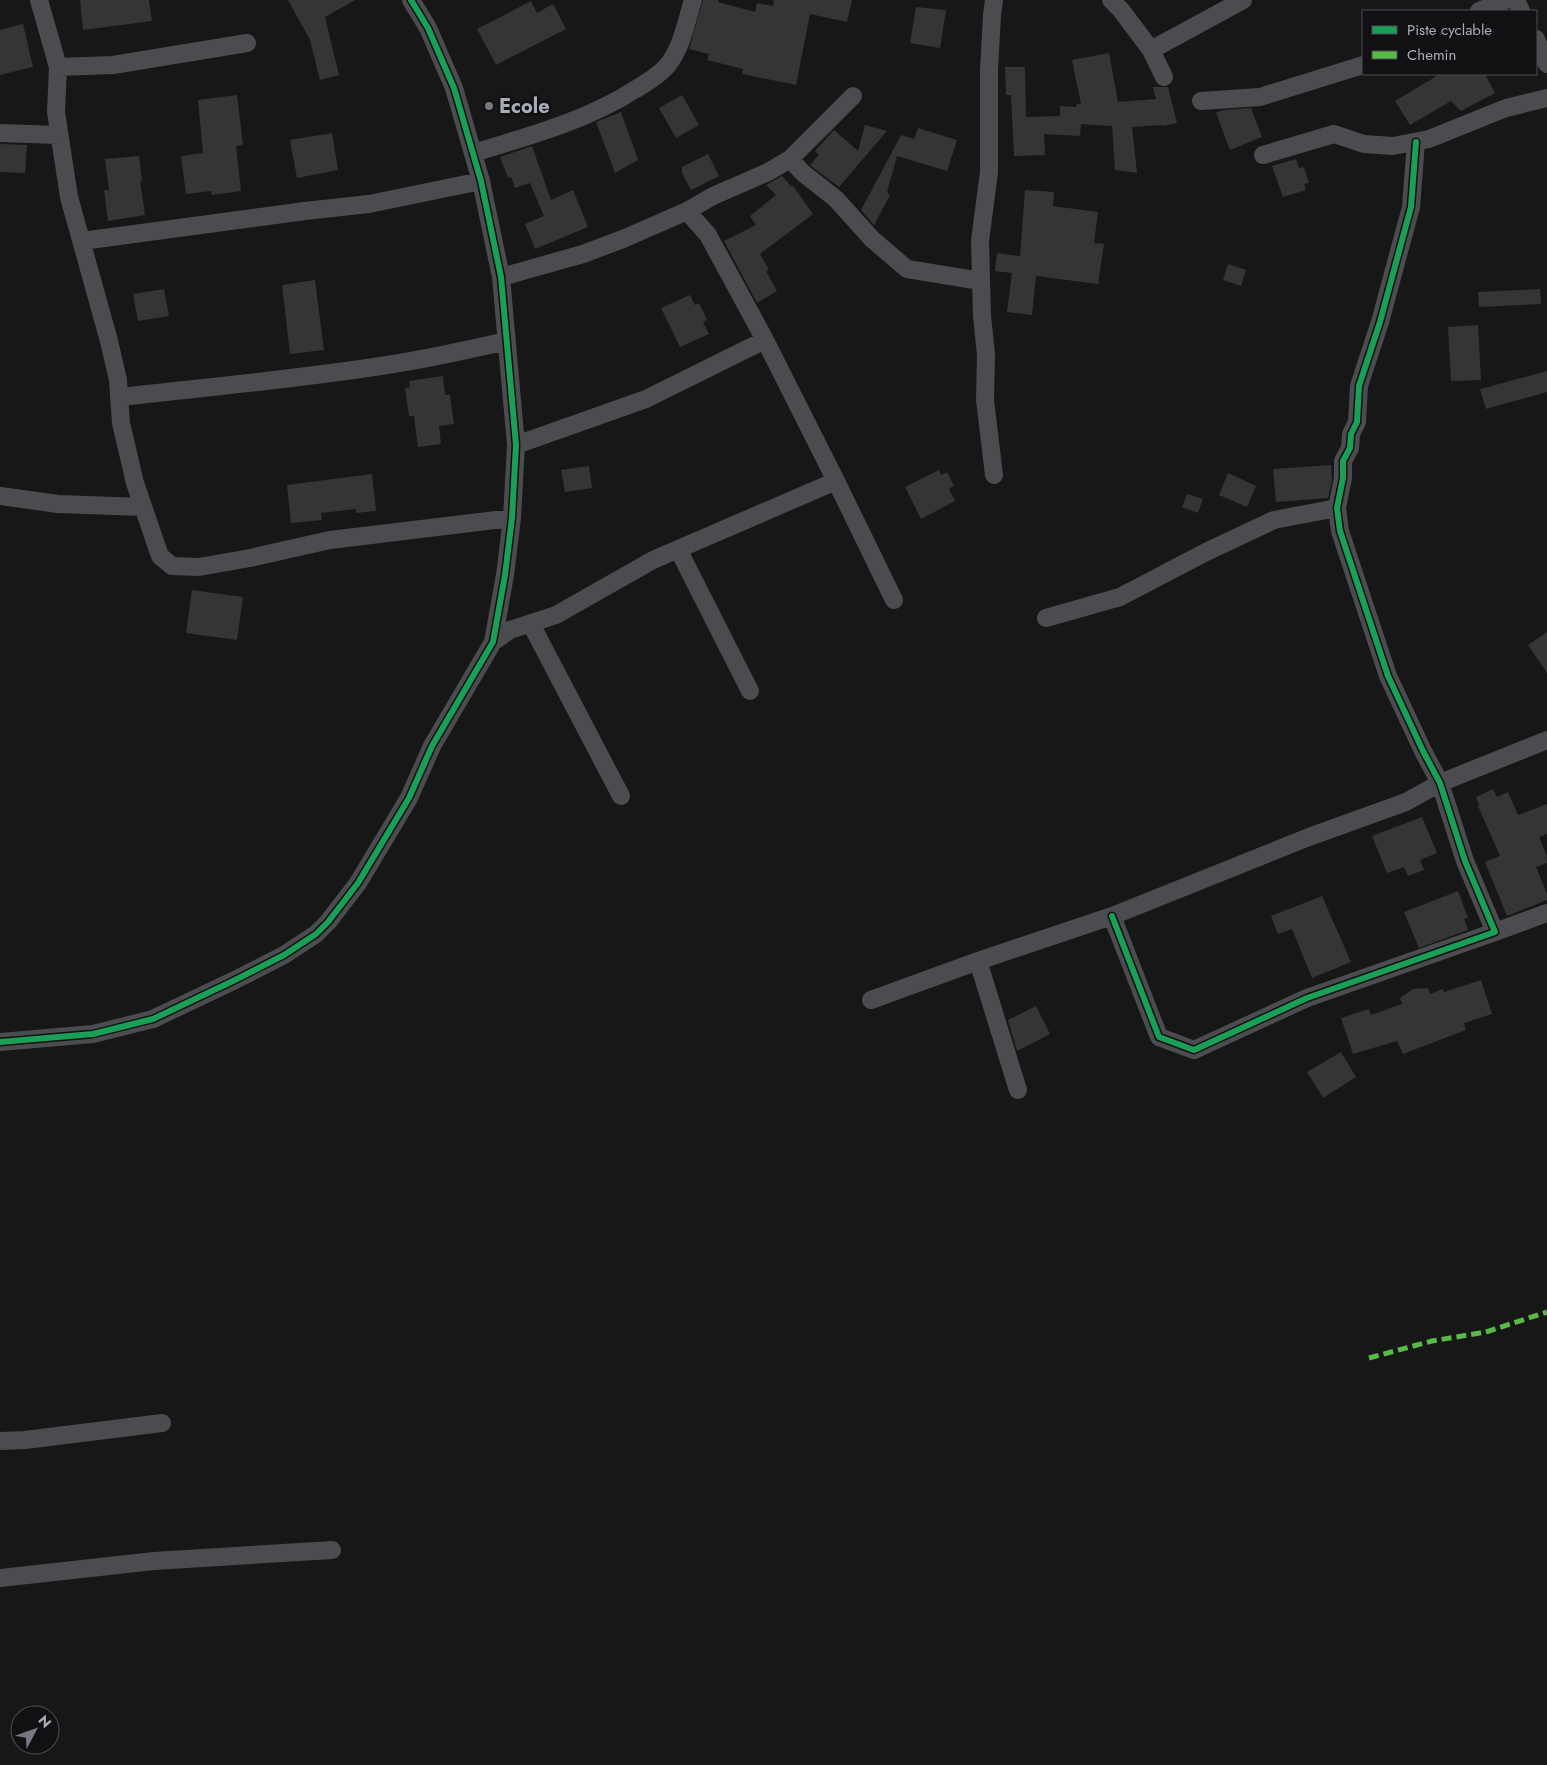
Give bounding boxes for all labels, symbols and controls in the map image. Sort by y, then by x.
legend [1362,10,1537,75]
text: Piste cyclable [1407,19,1492,41]
text: Chemin [1407,44,1456,66]
place label: Ecole [499,92,550,121]
marker: Ecole [483,100,495,112]
north arrow [10,1705,60,1755]
text: N [34,1711,56,1732]

